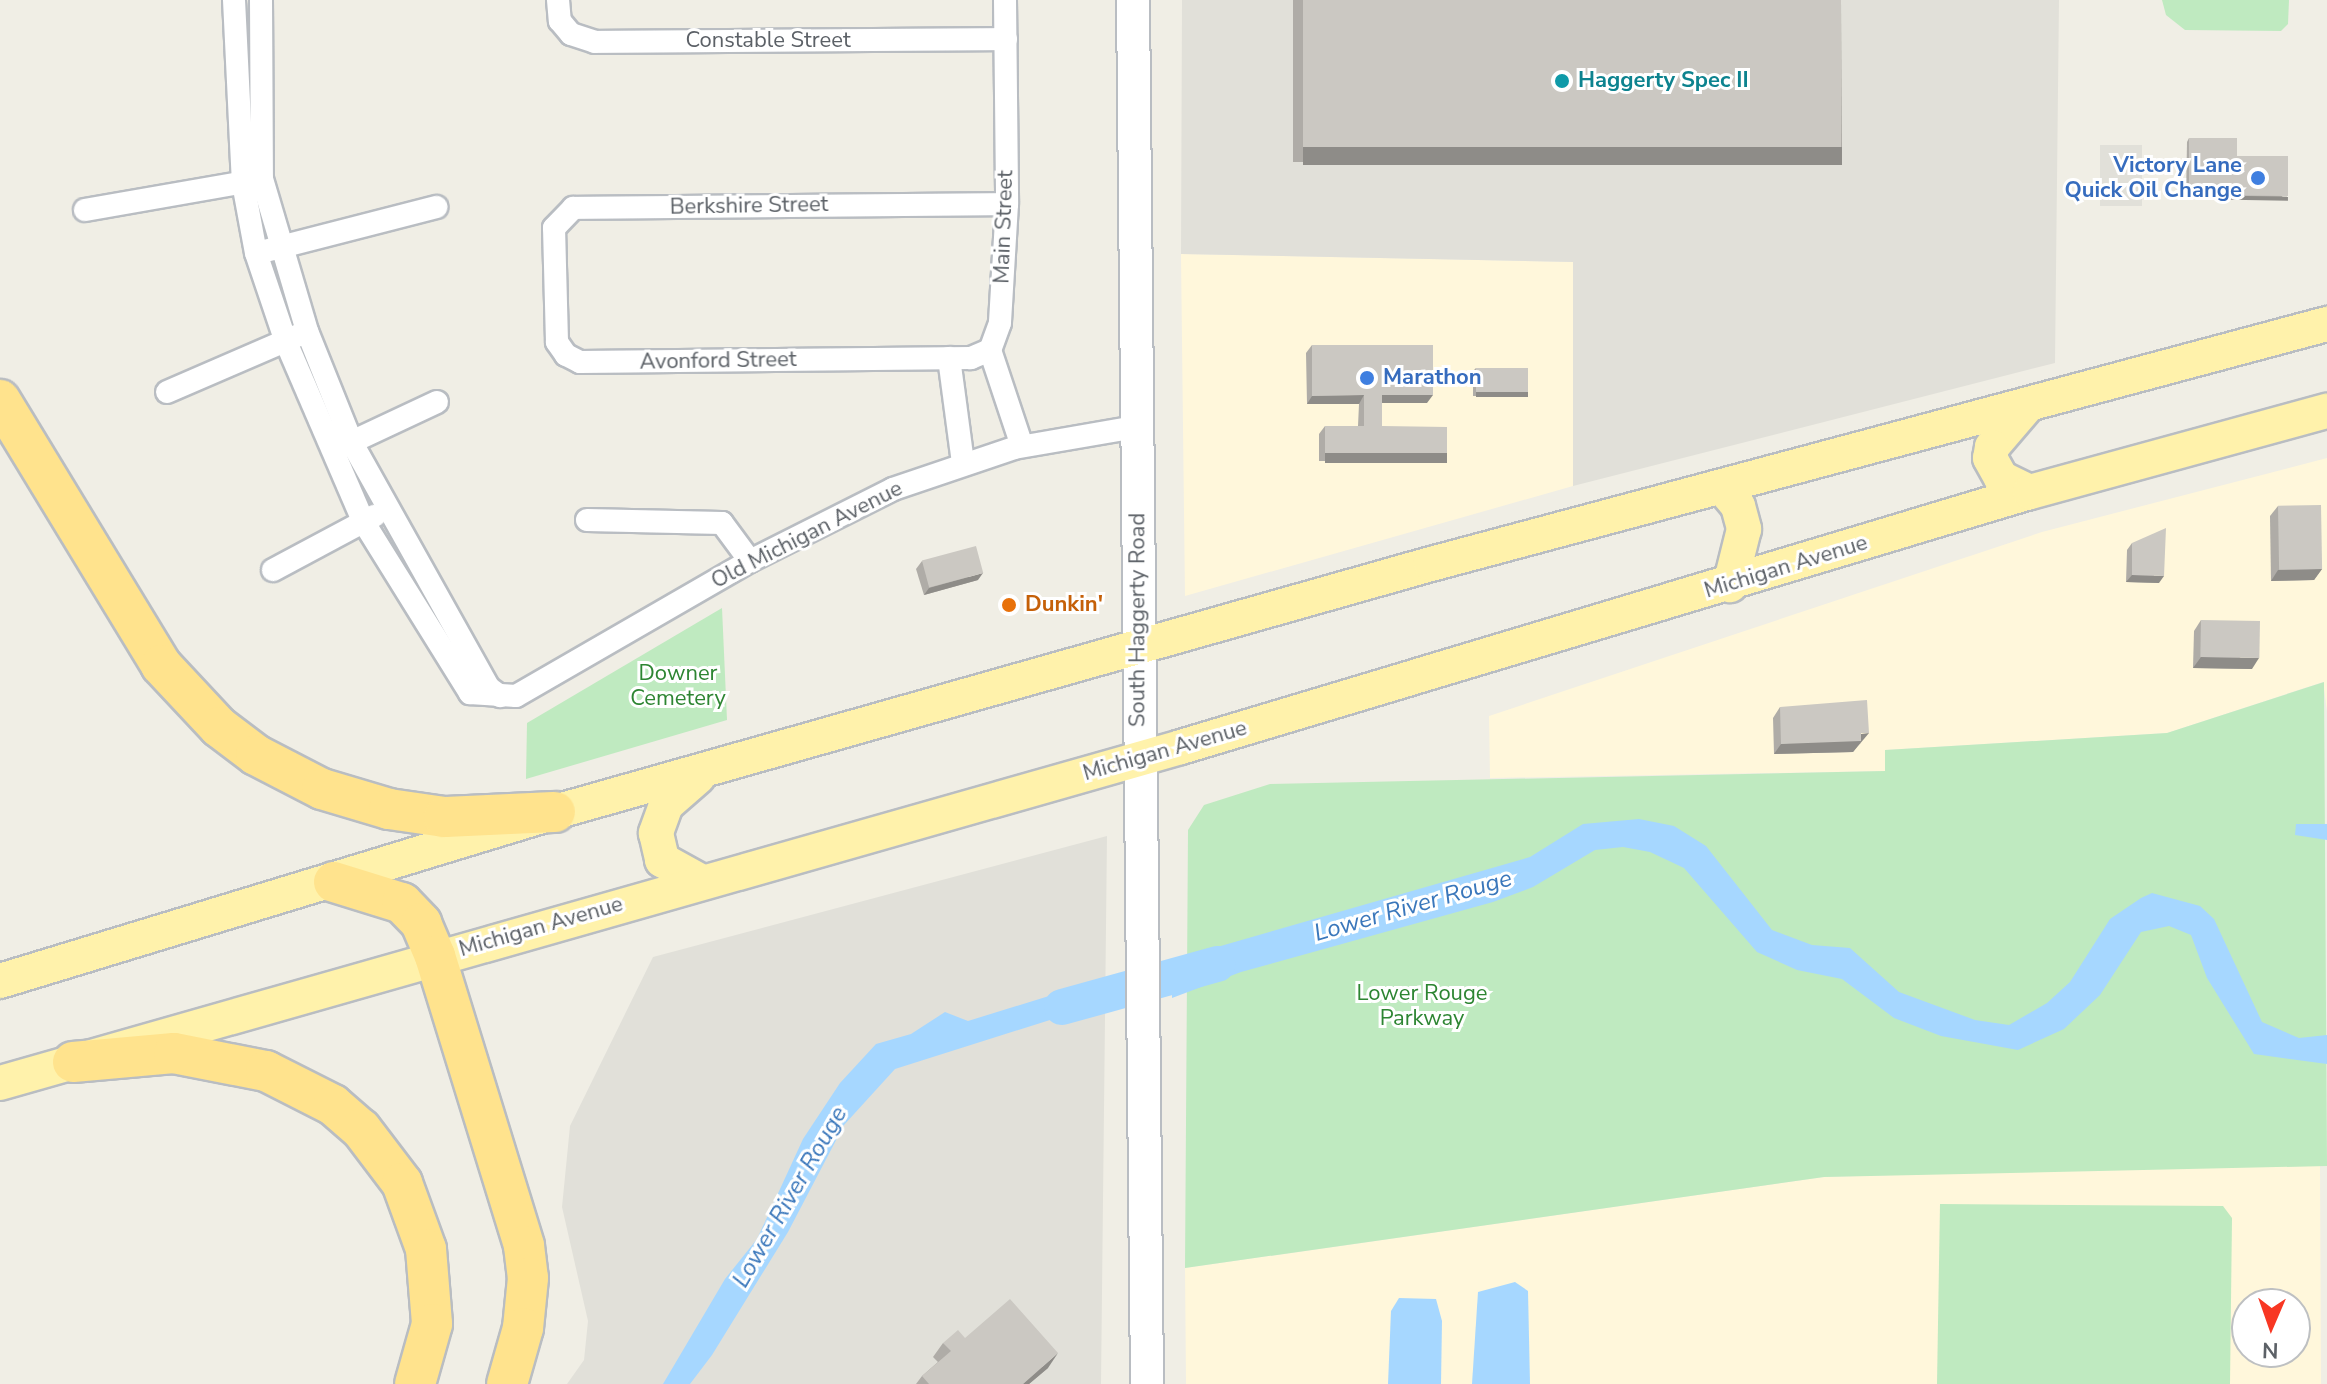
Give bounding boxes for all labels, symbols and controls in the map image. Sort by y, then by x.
street label: Constable Street [685,28,851,54]
place label: Haggerty Spec II [1578,68,1749,94]
marker: Haggerty Spec II [1553,72,1571,90]
place label: Victory Lane Quick Oil Change [2065,152,2242,204]
marker: Victory Lane Quick Oil Change [2249,169,2267,187]
street label: Main Street [989,170,1019,284]
street label: Berkshire Street [670,191,828,221]
street label: Avonford Street [639,346,797,376]
place label: Marathon [1383,365,1482,391]
marker: Marathon [1358,369,1376,387]
street label: Old Michigan Avenue [707,475,907,595]
street label: South Haggerty Road [1125,513,1151,727]
street label: Michigan Avenue [1701,530,1871,604]
place label: Dunkin' [1025,592,1103,618]
marker: Dunkin' [1000,596,1018,614]
park label: Downer Cemetery [630,660,726,712]
street label: Michigan Avenue [1080,715,1250,787]
water label: Lower River Rouge [1311,864,1515,948]
street label: Michigan Avenue [456,891,626,963]
park label: Lower Rouge Parkway [1356,980,1488,1032]
water label: Lower River Rouge [726,1101,854,1293]
north arrow [2231,1288,2311,1368]
text: N [2261,1335,2279,1365]

